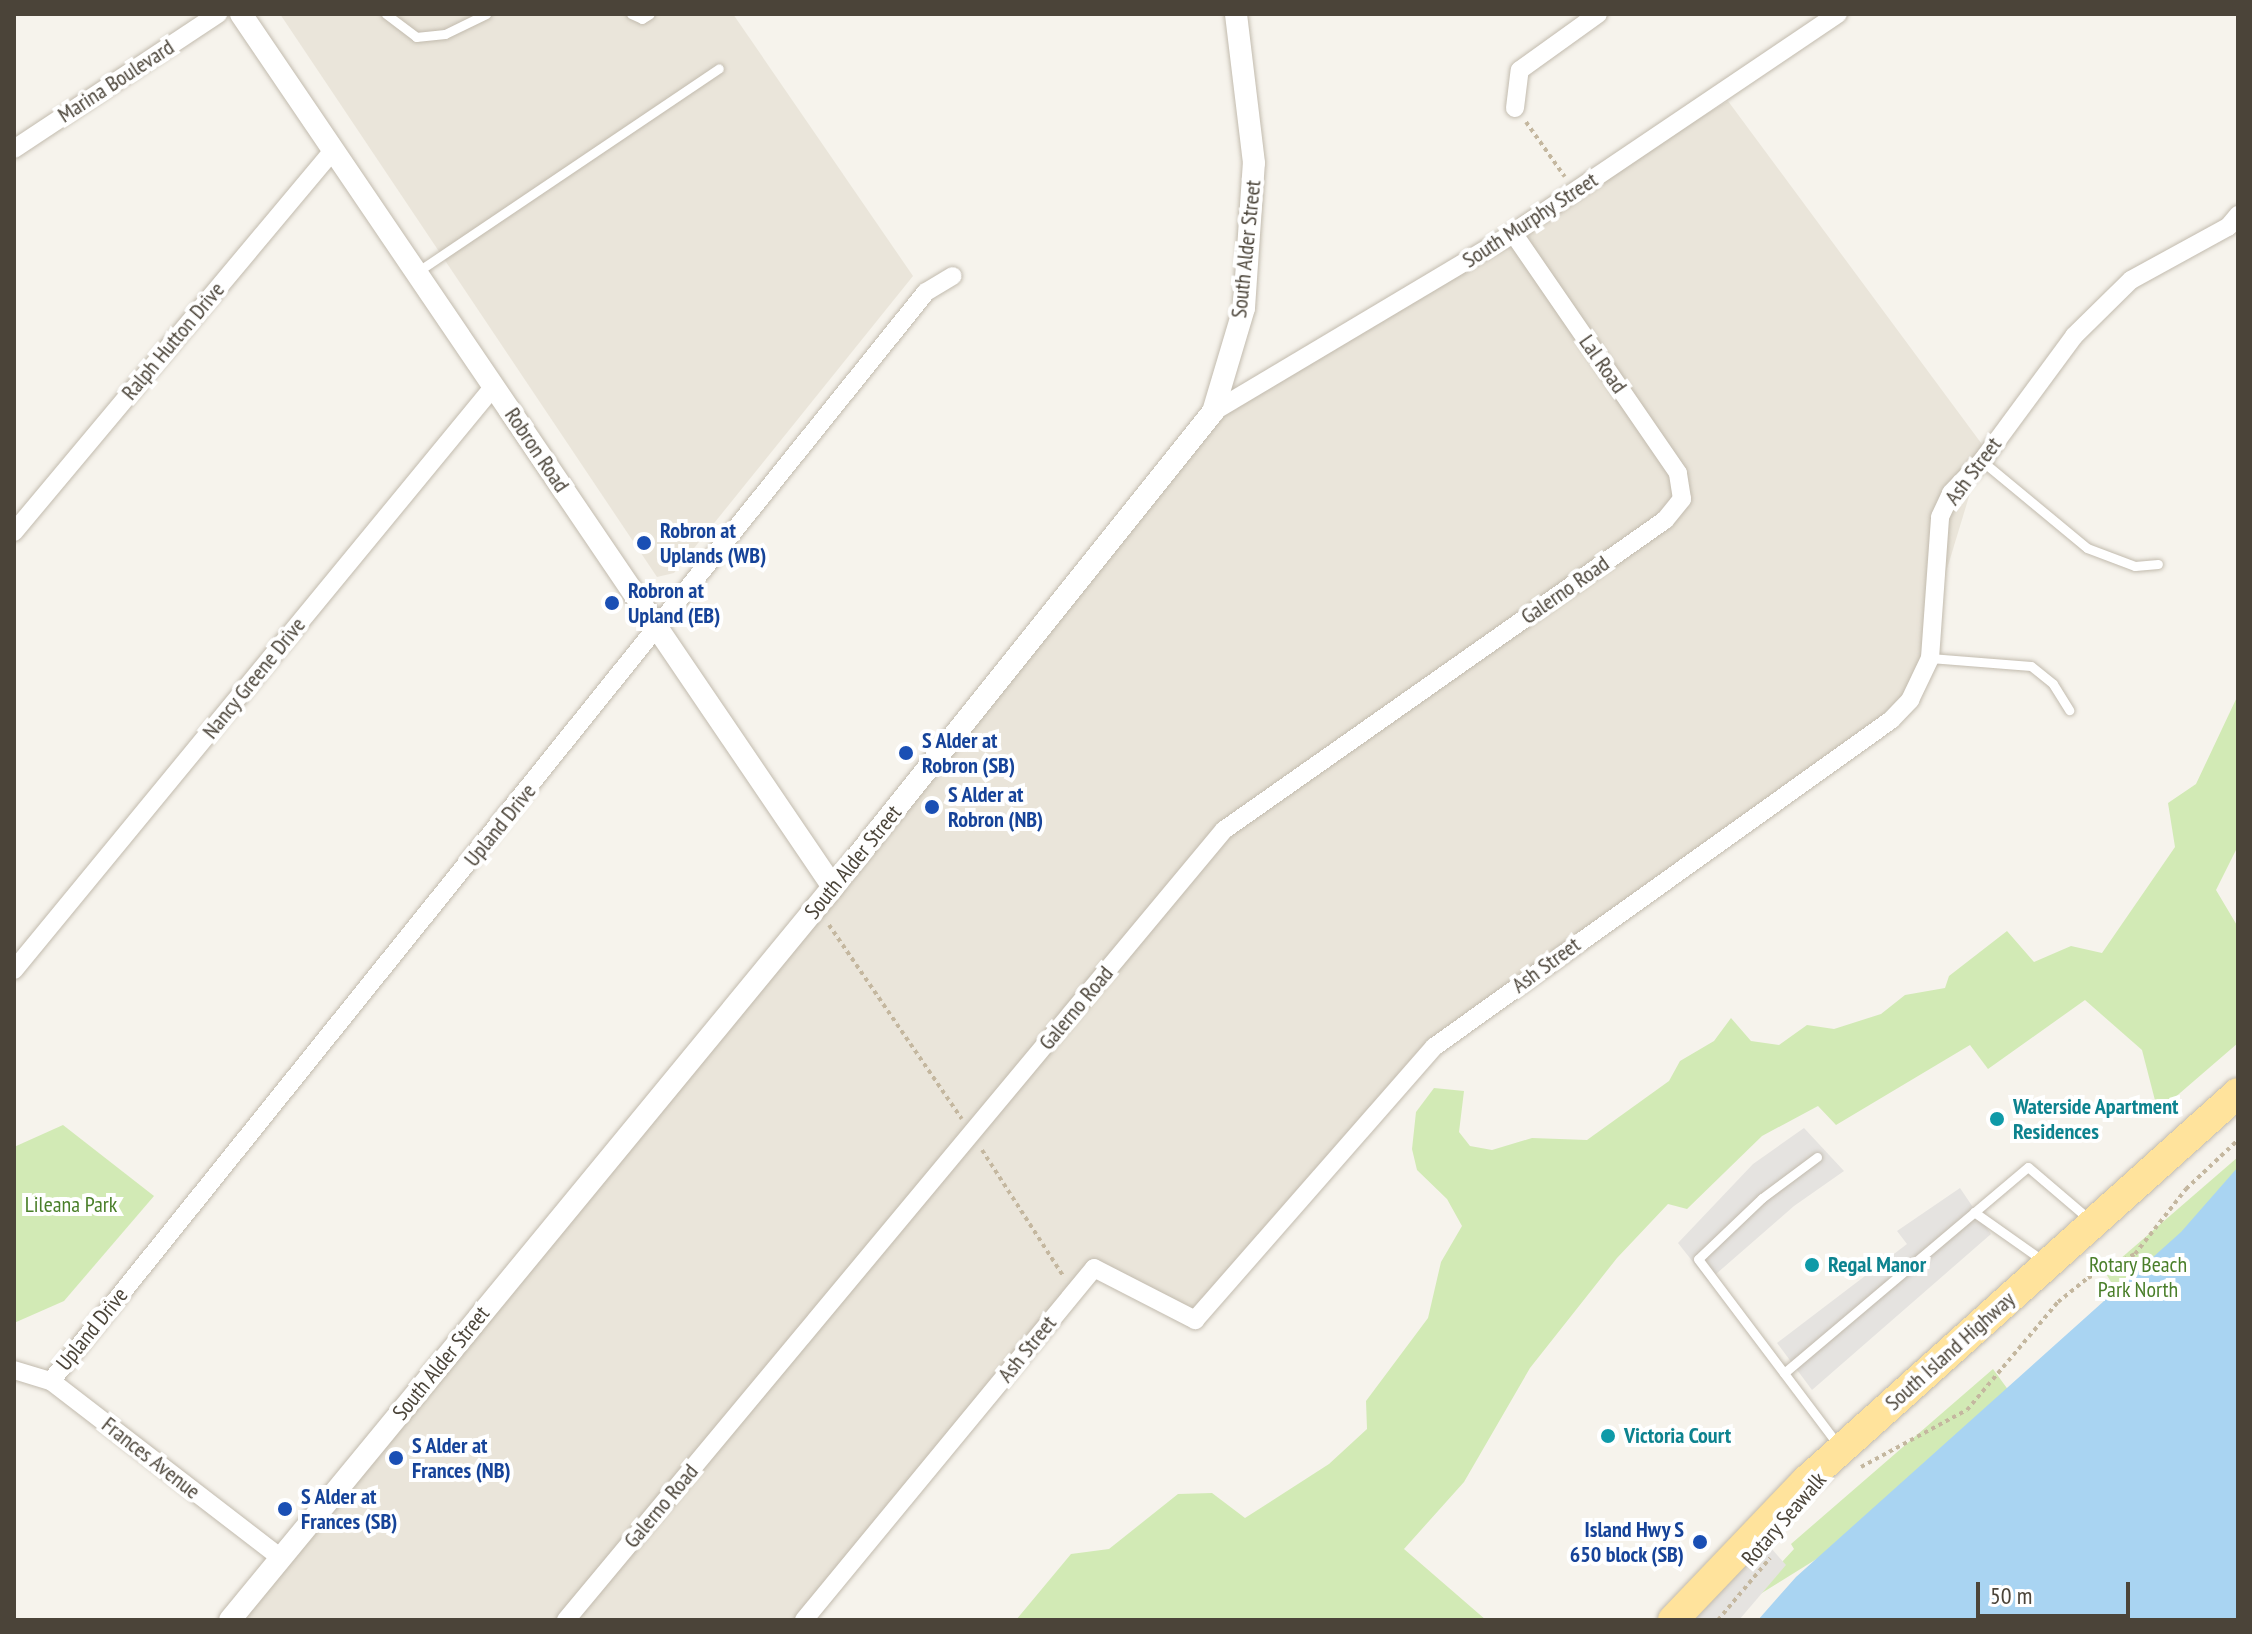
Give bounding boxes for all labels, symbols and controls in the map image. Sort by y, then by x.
street label: Marina Boulevard [53,34,179,128]
street label: South Murphy Street [1457,166,1603,274]
street label: South Alder Street [1226,178,1266,320]
street label: Ralph Hutton Drive [116,277,230,405]
street label: Lal Road [1574,330,1632,398]
street label: Robron Road [499,403,575,497]
street label: Ash Street [1939,432,2007,510]
place label: Robron at Uplands (WB) [660,517,766,568]
marker: Robron at Uplands (WB) [635,534,653,552]
street label: Galerno Road [1516,550,1614,630]
place label: Robron at Upland (EB) [628,577,720,628]
marker: Robron at Upland (EB) [603,594,621,612]
street label: Nancy Greene Drive [197,612,311,744]
place label: S Alder at Robron (SB) [922,727,1015,778]
marker: S Alder at Robron (SB) [897,744,915,762]
street label: Upland Drive [459,778,541,872]
place label: S Alder at Robron (NB) [948,781,1043,832]
marker: S Alder at Robron (NB) [923,798,941,816]
street label: South Alder Street [799,800,907,924]
street label: Ash Street [1507,931,1585,999]
street label: Galerno Road [1033,961,1119,1055]
place label: Waterside Apartment Residences [2013,1093,2179,1144]
marker: Waterside Apartment Residences [1988,1110,2006,1128]
park label: Lileana Park [25,1192,117,1218]
park label: Rotary Beach Park North [2089,1251,2187,1302]
place label: Regal Manor [1828,1252,1926,1278]
marker: Regal Manor [1803,1256,1821,1274]
street label: Upland Drive [51,1282,133,1376]
street label: South Island Highway [1880,1286,2020,1416]
street label: South Alder Street [387,1301,495,1425]
street label: Ash Street [992,1310,1062,1388]
street label: Frances Avenue [96,1411,206,1505]
place label: Victoria Court [1624,1423,1731,1449]
marker: Victoria Court [1599,1427,1617,1445]
place label: S Alder at Frances (NB) [412,1432,511,1484]
marker: S Alder at Frances (NB) [387,1449,405,1467]
street label: Galerno Road [618,1459,704,1553]
street label: Rotary Seawalk [1736,1467,1832,1571]
place label: S Alder at Frances (SB) [301,1483,397,1534]
marker: S Alder at Frances (SB) [276,1500,294,1518]
place label: Island Hwy S 650 block (SB) [1569,1516,1684,1568]
marker: Island Hwy S 650 block (SB) [1691,1533,1709,1551]
scale bar [1980,1566,2134,1616]
text: 50 m [1990,1580,2032,1611]

